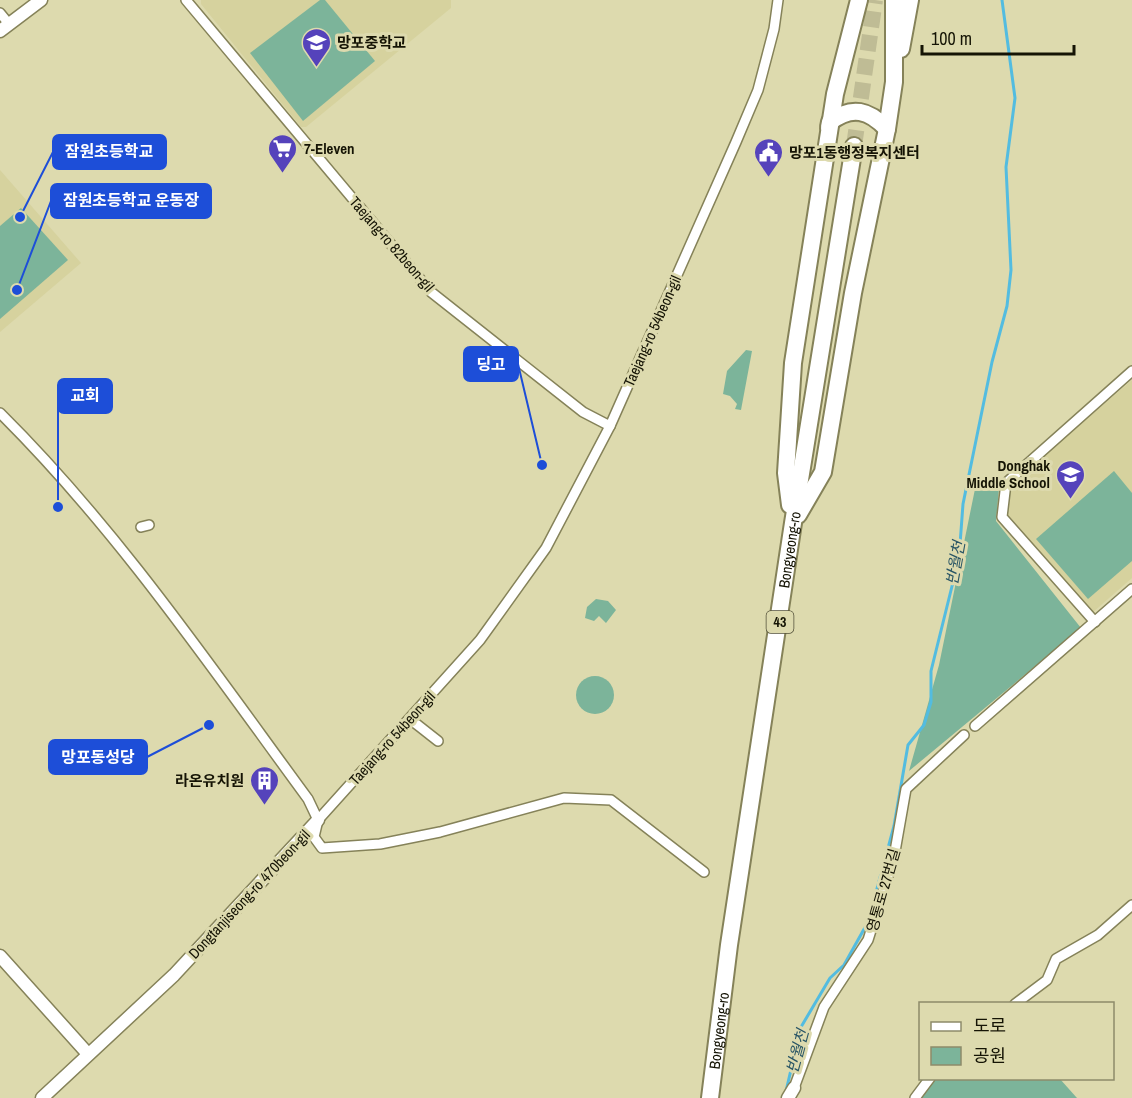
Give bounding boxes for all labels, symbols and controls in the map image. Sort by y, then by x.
scale bar [922,18,1074,56]
school or university icon: 망포중학교 [300,26,332,68]
text: 100 m [931,26,972,51]
place label: 망포중학교 [337,32,406,53]
supermarket icon: 7-Eleven [267,132,299,174]
callout: 잠원초등학교 [53,135,166,169]
public building icon: 망포1동행정복지센터 [752,136,784,178]
place label: 7-Eleven [304,138,355,159]
text: 잠원초등학교 [65,140,153,162]
place label: 망포1동행정복지센터 [789,142,920,163]
callout: 잠원초등학교 운동장 [51,184,211,218]
text: 잠원초등학교 운동장 [63,189,199,211]
street label: Taejang-ro 82beon-gil [345,192,439,296]
street label: Taejang-ro 54beon-gil [618,272,686,390]
callout: 딩고 [464,347,518,381]
text: 딩고 [476,353,506,375]
callout: 교회 [58,379,112,413]
text: 교회 [70,384,100,406]
place label: Donghak Middle School [967,455,1050,493]
school or university icon: Donghak Middle School [1055,458,1087,500]
street label: Bongyeong-ro [773,510,805,590]
water label: 반월천 [940,537,970,587]
road number: 43 [766,611,794,633]
street label: Taejang-ro 54beon-gil [344,686,440,790]
callout: 망포동성당 [49,740,147,774]
text: 망포동성당 [61,746,135,768]
building icon: 라온유치원 [249,764,281,806]
place label: 라온유치원 [175,770,244,791]
street label: Dongtanjiseong-ro 470beon-gil [183,825,315,963]
street label: 영통로 27번길 [861,846,905,934]
street label: Bongyeong-ro [703,991,734,1070]
legend [919,1002,1114,1080]
text: 도로 [973,1013,1006,1038]
water label: 반월천 [781,1025,814,1075]
text: 공원 [973,1043,1006,1068]

